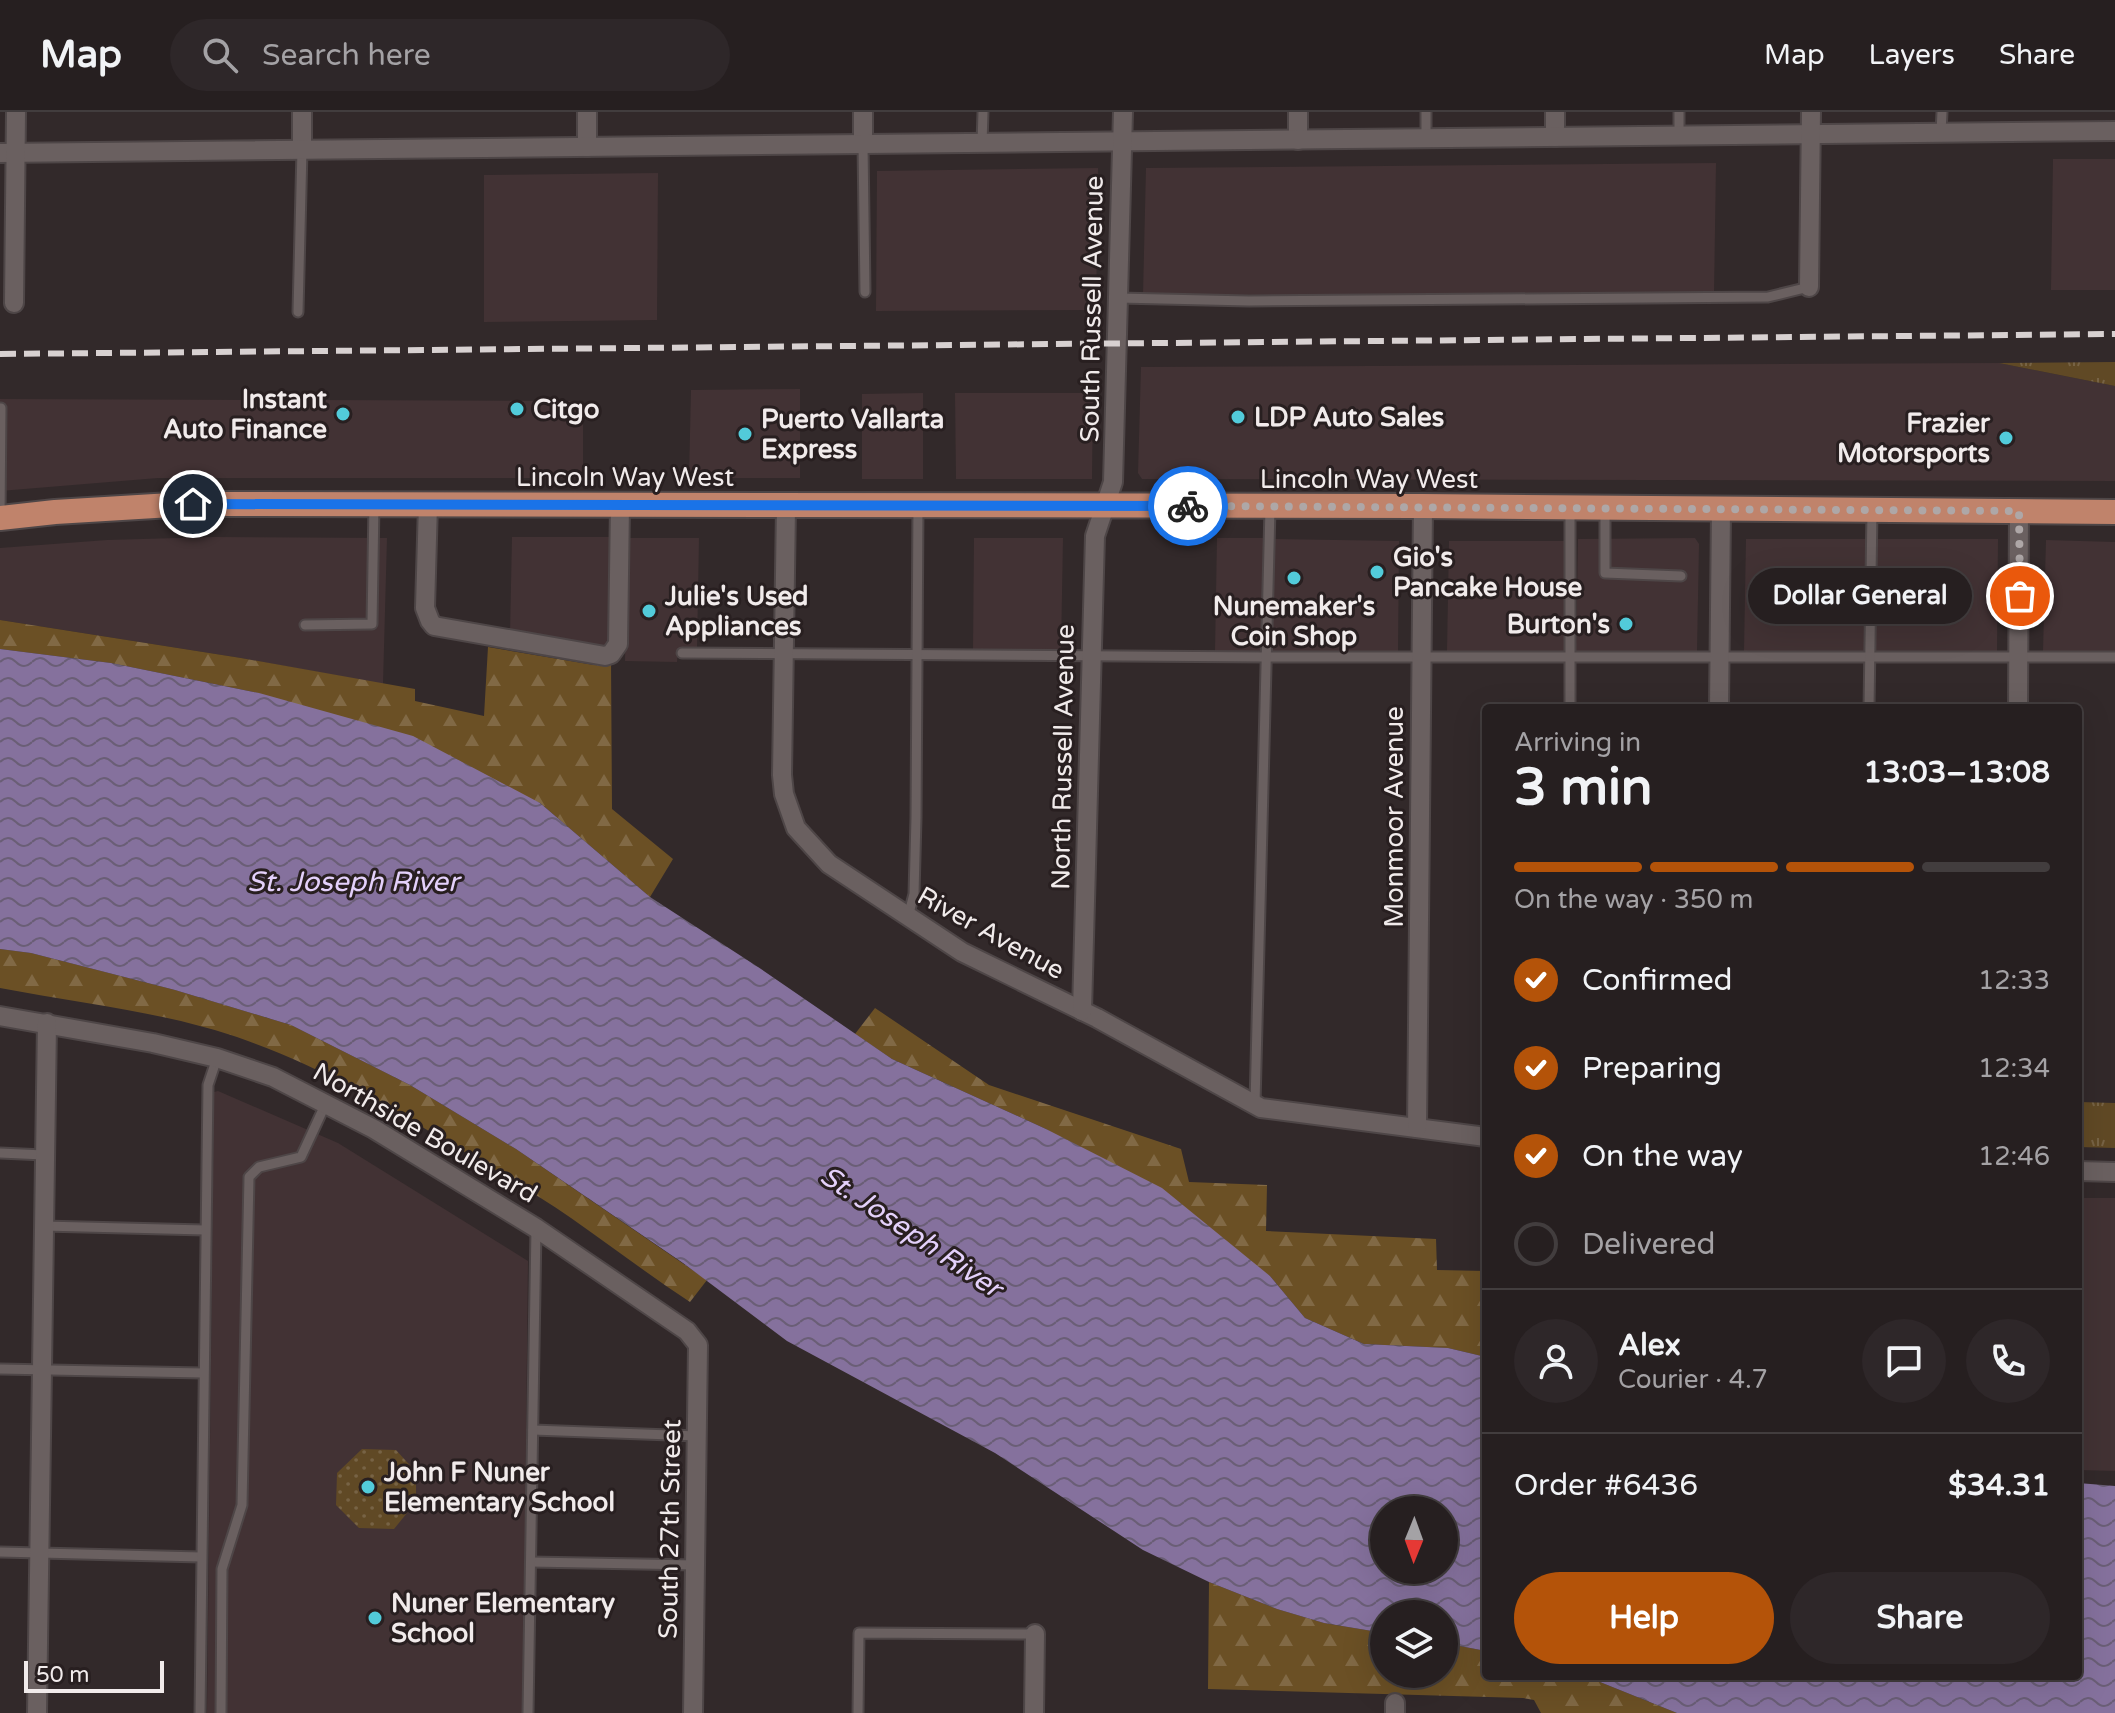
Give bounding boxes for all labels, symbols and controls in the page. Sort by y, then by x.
search box [170,19,730,91]
text: Map [40,32,122,78]
icon: search [198,33,242,77]
text: Search here [262,37,431,74]
text: Map [1764,38,1825,72]
text: Layers [1869,38,1955,72]
text: Share [1999,38,2075,72]
street label: South Russell Avenue [1074,175,1110,443]
place label: Instant Auto Finance [163,384,327,445]
place label: Citgo [533,394,600,425]
marker: Citgo [508,400,526,418]
place label: LDP Auto Sales [1254,402,1444,433]
place label: Puerto Vallarta Express [761,404,944,465]
marker: Instant Auto Finance [334,405,352,423]
marker: LDP Auto Sales [1229,408,1247,426]
place label: Frazier Motorsports [1837,408,1991,469]
marker: Puerto Vallarta Express [736,425,754,443]
marker: Frazier Motorsports [1997,429,2015,447]
street label: Lincoln Way West [516,462,734,493]
street label: Lincoln Way West [1260,464,1478,495]
courier [1148,466,1228,546]
pin [159,470,227,538]
icon: home [171,482,215,526]
icon: bike [1166,484,1210,528]
place label: Gio's Pancake House [1393,542,1583,603]
pin [1986,562,2054,630]
marker: Gio's Pancake House [1368,563,1386,581]
callout: Dollar General [1748,568,1972,624]
marker: Nunemaker's Coin Shop [1285,569,1303,587]
icon: bag [1998,574,2042,618]
text: Dollar General [1772,580,1948,611]
place label: Julie's Used Appliances [664,581,809,642]
place label: Nunemaker's Coin Shop [1213,591,1375,652]
marker: Julie's Used Appliances [640,602,658,620]
place label: Burton's [1507,609,1610,640]
marker: Burton's [1617,615,1635,633]
street label: North Russell Avenue [1045,624,1081,890]
street label: Monmoor Avenue [1379,706,1410,928]
text: Arriving in [1514,727,1641,758]
text: 13:03–13:08 [1863,754,2050,791]
text: 3 min [1514,756,1653,819]
water label: St. Joseph River [247,865,462,899]
street label: River Avenue [912,880,1070,986]
text: On the way · 350 m [1514,884,1753,915]
icon: check [1514,958,1558,1002]
text: Confirmed [1582,962,1733,999]
text: 12:33 [1978,965,2050,996]
icon: check [1514,1046,1558,1090]
text: Preparing [1582,1050,1722,1087]
text: 12:34 [1978,1053,2050,1084]
street label: Northside Boulevard [307,1056,543,1210]
icon: check [1514,1134,1558,1178]
text: On the way [1582,1138,1743,1175]
text: 12:46 [1978,1141,2050,1172]
water label: St. Joseph River [814,1159,1011,1307]
text: Delivered [1582,1226,1716,1263]
button: person [1514,1319,1598,1403]
button: chat [1862,1319,1946,1403]
button: phone [1966,1319,2050,1403]
text: Alex [1618,1327,1681,1364]
text: Courier · 4.7 [1618,1364,1768,1395]
street label: South 27th Street [653,1419,687,1639]
place label: John F Nuner Elementary School [383,1457,615,1518]
text: Order #6436 [1514,1467,1698,1504]
text: $34.31 [1948,1467,2050,1504]
marker: John F Nuner Elementary School [359,1478,377,1496]
north arrow [1370,1496,1458,1584]
map controls [1370,1496,1458,1688]
button: Help [1514,1572,1774,1664]
button: Share [1790,1572,2050,1664]
place label: Nuner Elementary School [391,1588,615,1649]
button: layers [1370,1600,1458,1688]
marker: Nuner Elementary School [366,1609,384,1627]
scale bar [24,1657,164,1693]
text: 50 m [36,1662,90,1688]

